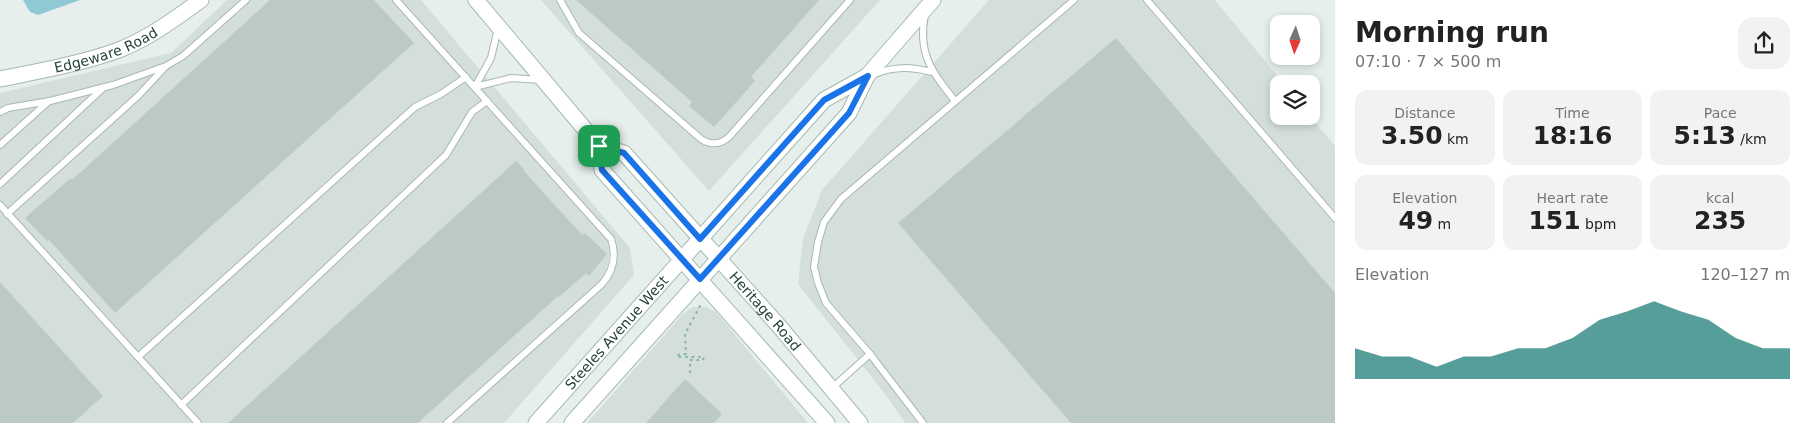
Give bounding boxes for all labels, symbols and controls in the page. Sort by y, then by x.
north arrow [1270,15,1320,65]
map controls [1270,15,1320,125]
text: Morning run [1355,16,1549,49]
button: share [1738,17,1790,69]
street label: Edgeware Road [53,24,160,76]
text: 07:10 · 7 × 500 m [1355,52,1501,71]
button: layers [1270,75,1320,125]
text: Distance [1394,105,1455,121]
text: Time [1555,105,1590,121]
text: Pace [1704,105,1737,121]
text: 3.50 [1381,121,1443,150]
text: 18:16 [1533,121,1612,150]
text: 5:13 [1674,121,1736,150]
pin [578,125,620,167]
text: km [1443,131,1469,147]
text: /km [1736,131,1767,147]
icon: arrive [585,132,613,160]
text: Elevation [1392,190,1457,206]
text: Heart rate [1537,190,1608,206]
text: kcal [1706,190,1734,206]
text: 49 [1398,206,1433,235]
text: 151 [1528,206,1581,235]
text: 235 [1694,206,1746,235]
text: m [1433,216,1451,232]
text: bpm [1581,216,1617,232]
text: Elevation [1355,265,1429,284]
text: 120–127 m [1700,265,1790,284]
street label: Heritage Road [726,268,804,354]
street label: Steeles Avenue West [562,272,672,393]

